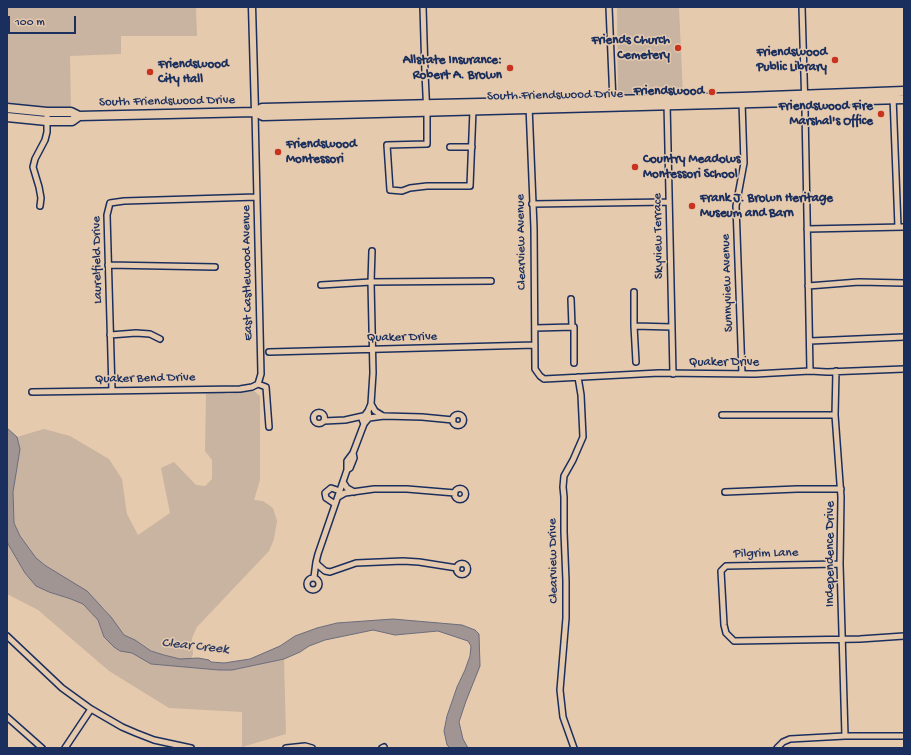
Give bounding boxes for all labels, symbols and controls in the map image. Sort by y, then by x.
scale bar [10,8,78,34]
text: 100 m [15,16,45,30]
place label: Friends Church Cemetery [591,33,670,64]
marker: Friends Church Cemetery [673,43,683,53]
place label: Friendswood Public Library [756,45,827,76]
place label: Allstate Insurance: Robert A. Brown [403,53,502,84]
marker: Friendswood Public Library [830,55,840,65]
place label: Friendswood City Hall [158,57,229,88]
marker: Allstate Insurance: Robert A. Brown [505,63,515,73]
marker: Friendswood City Hall [145,67,155,77]
place label: Friendswood [633,84,704,100]
street label: South Friendswood Drive [487,87,623,105]
marker: Friendswood [707,87,717,97]
street label: South Friendswood Drive [99,93,235,111]
place label: Friendswood Fire Marshal's Office [779,99,873,130]
marker: Friendswood Fire Marshal's Office [876,109,886,119]
place label: Friendswood Montessori [286,137,357,168]
marker: Friendswood Montessori [273,147,283,157]
place label: Country Meadows Montessori School [643,152,741,183]
marker: Country Meadows Montessori School [630,162,640,172]
place label: Frank J. Brown Heritage Museum and Barn [700,191,833,222]
street label: Skyview Terrace [650,193,668,279]
street label: Clearview Avenue [513,194,531,290]
marker: Frank J. Brown Heritage Museum and Barn [687,201,697,211]
street label: East Castlewood Avenue [239,205,257,341]
street label: Laurelfield Drive [89,216,107,304]
street label: Sunnyview Avenue [718,234,738,332]
street label: Quaker Drive [367,330,437,346]
street label: Quaker Drive [689,355,759,371]
street label: Quaker Bend Drive [94,370,196,388]
street label: Independence Drive [823,501,839,607]
street label: Clearview Drive [545,518,563,604]
street label: Pilgrim Lane [733,546,799,562]
water label: Clear Creek [161,635,229,659]

